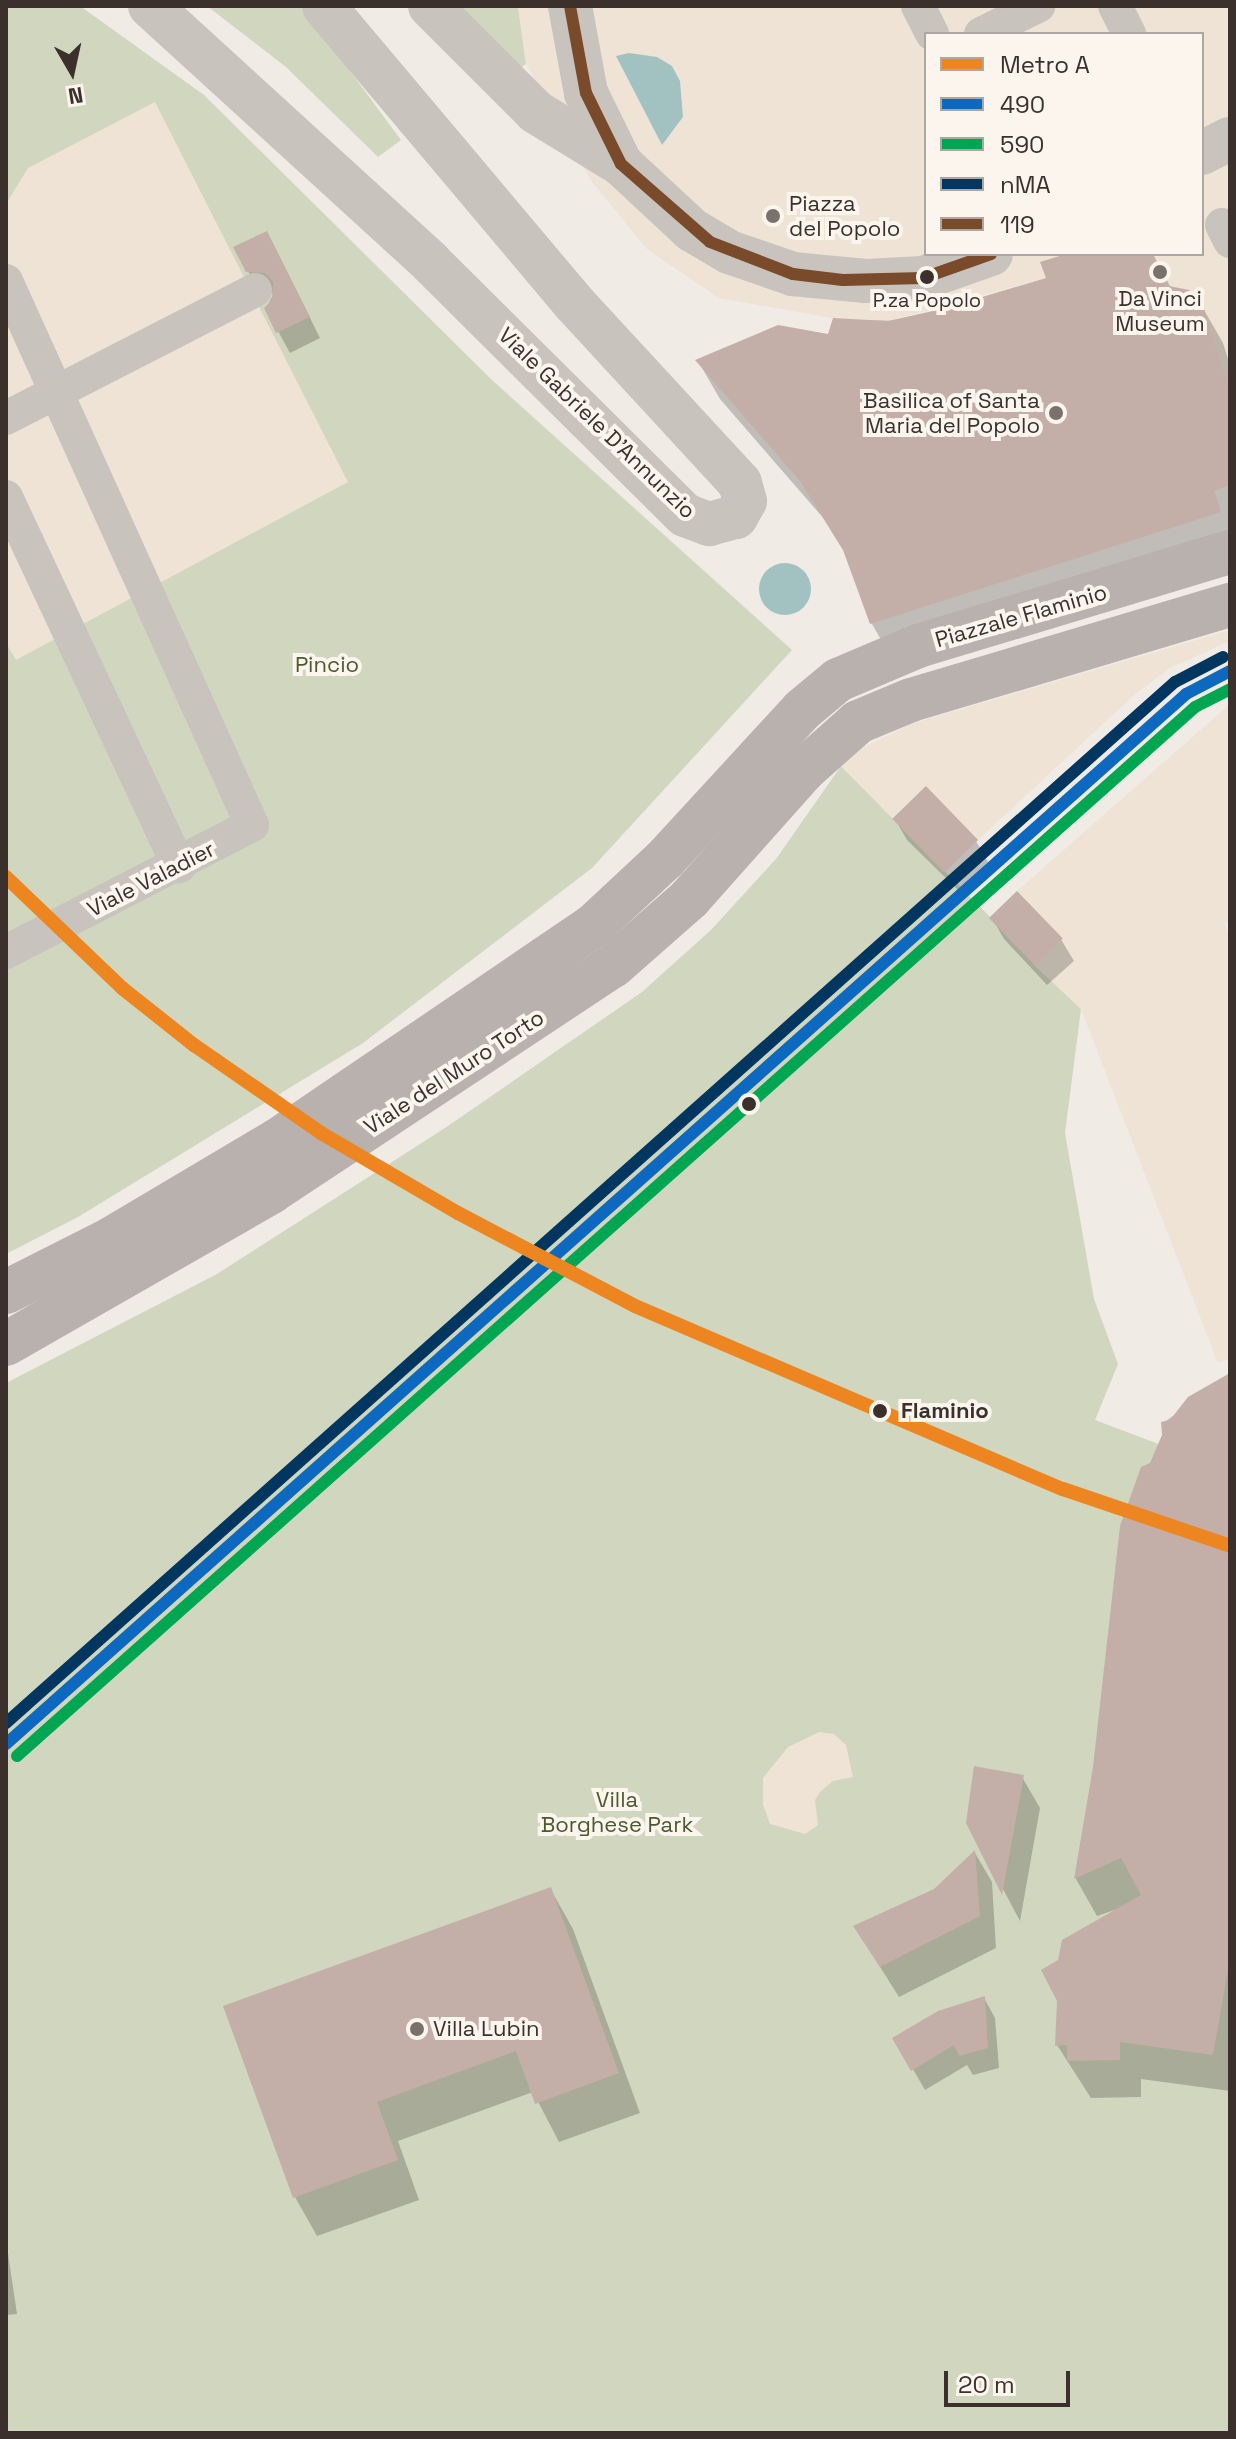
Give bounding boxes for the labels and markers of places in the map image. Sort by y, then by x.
place label: Piazza del Popolo [789,190,900,242]
marker: Piazza del Popolo [764,207,782,225]
marker: Da Vinci Museum [1151,263,1169,281]
marker: P.za Popolo [919,269,935,285]
place label: Da Vinci Museum [1115,285,1205,336]
place label: P.za Popolo [873,288,981,312]
place label: Basilica of Santa Maria del Popolo [863,387,1040,438]
marker: Basilica of Santa Maria del Popolo [1047,404,1065,422]
unlabelled marker [741,1096,757,1112]
marker: Flaminio [866,1397,894,1425]
place label: Flaminio [901,1398,989,1424]
place label: Villa Lubin [433,2016,540,2042]
marker: Villa Lubin [408,2020,426,2038]

